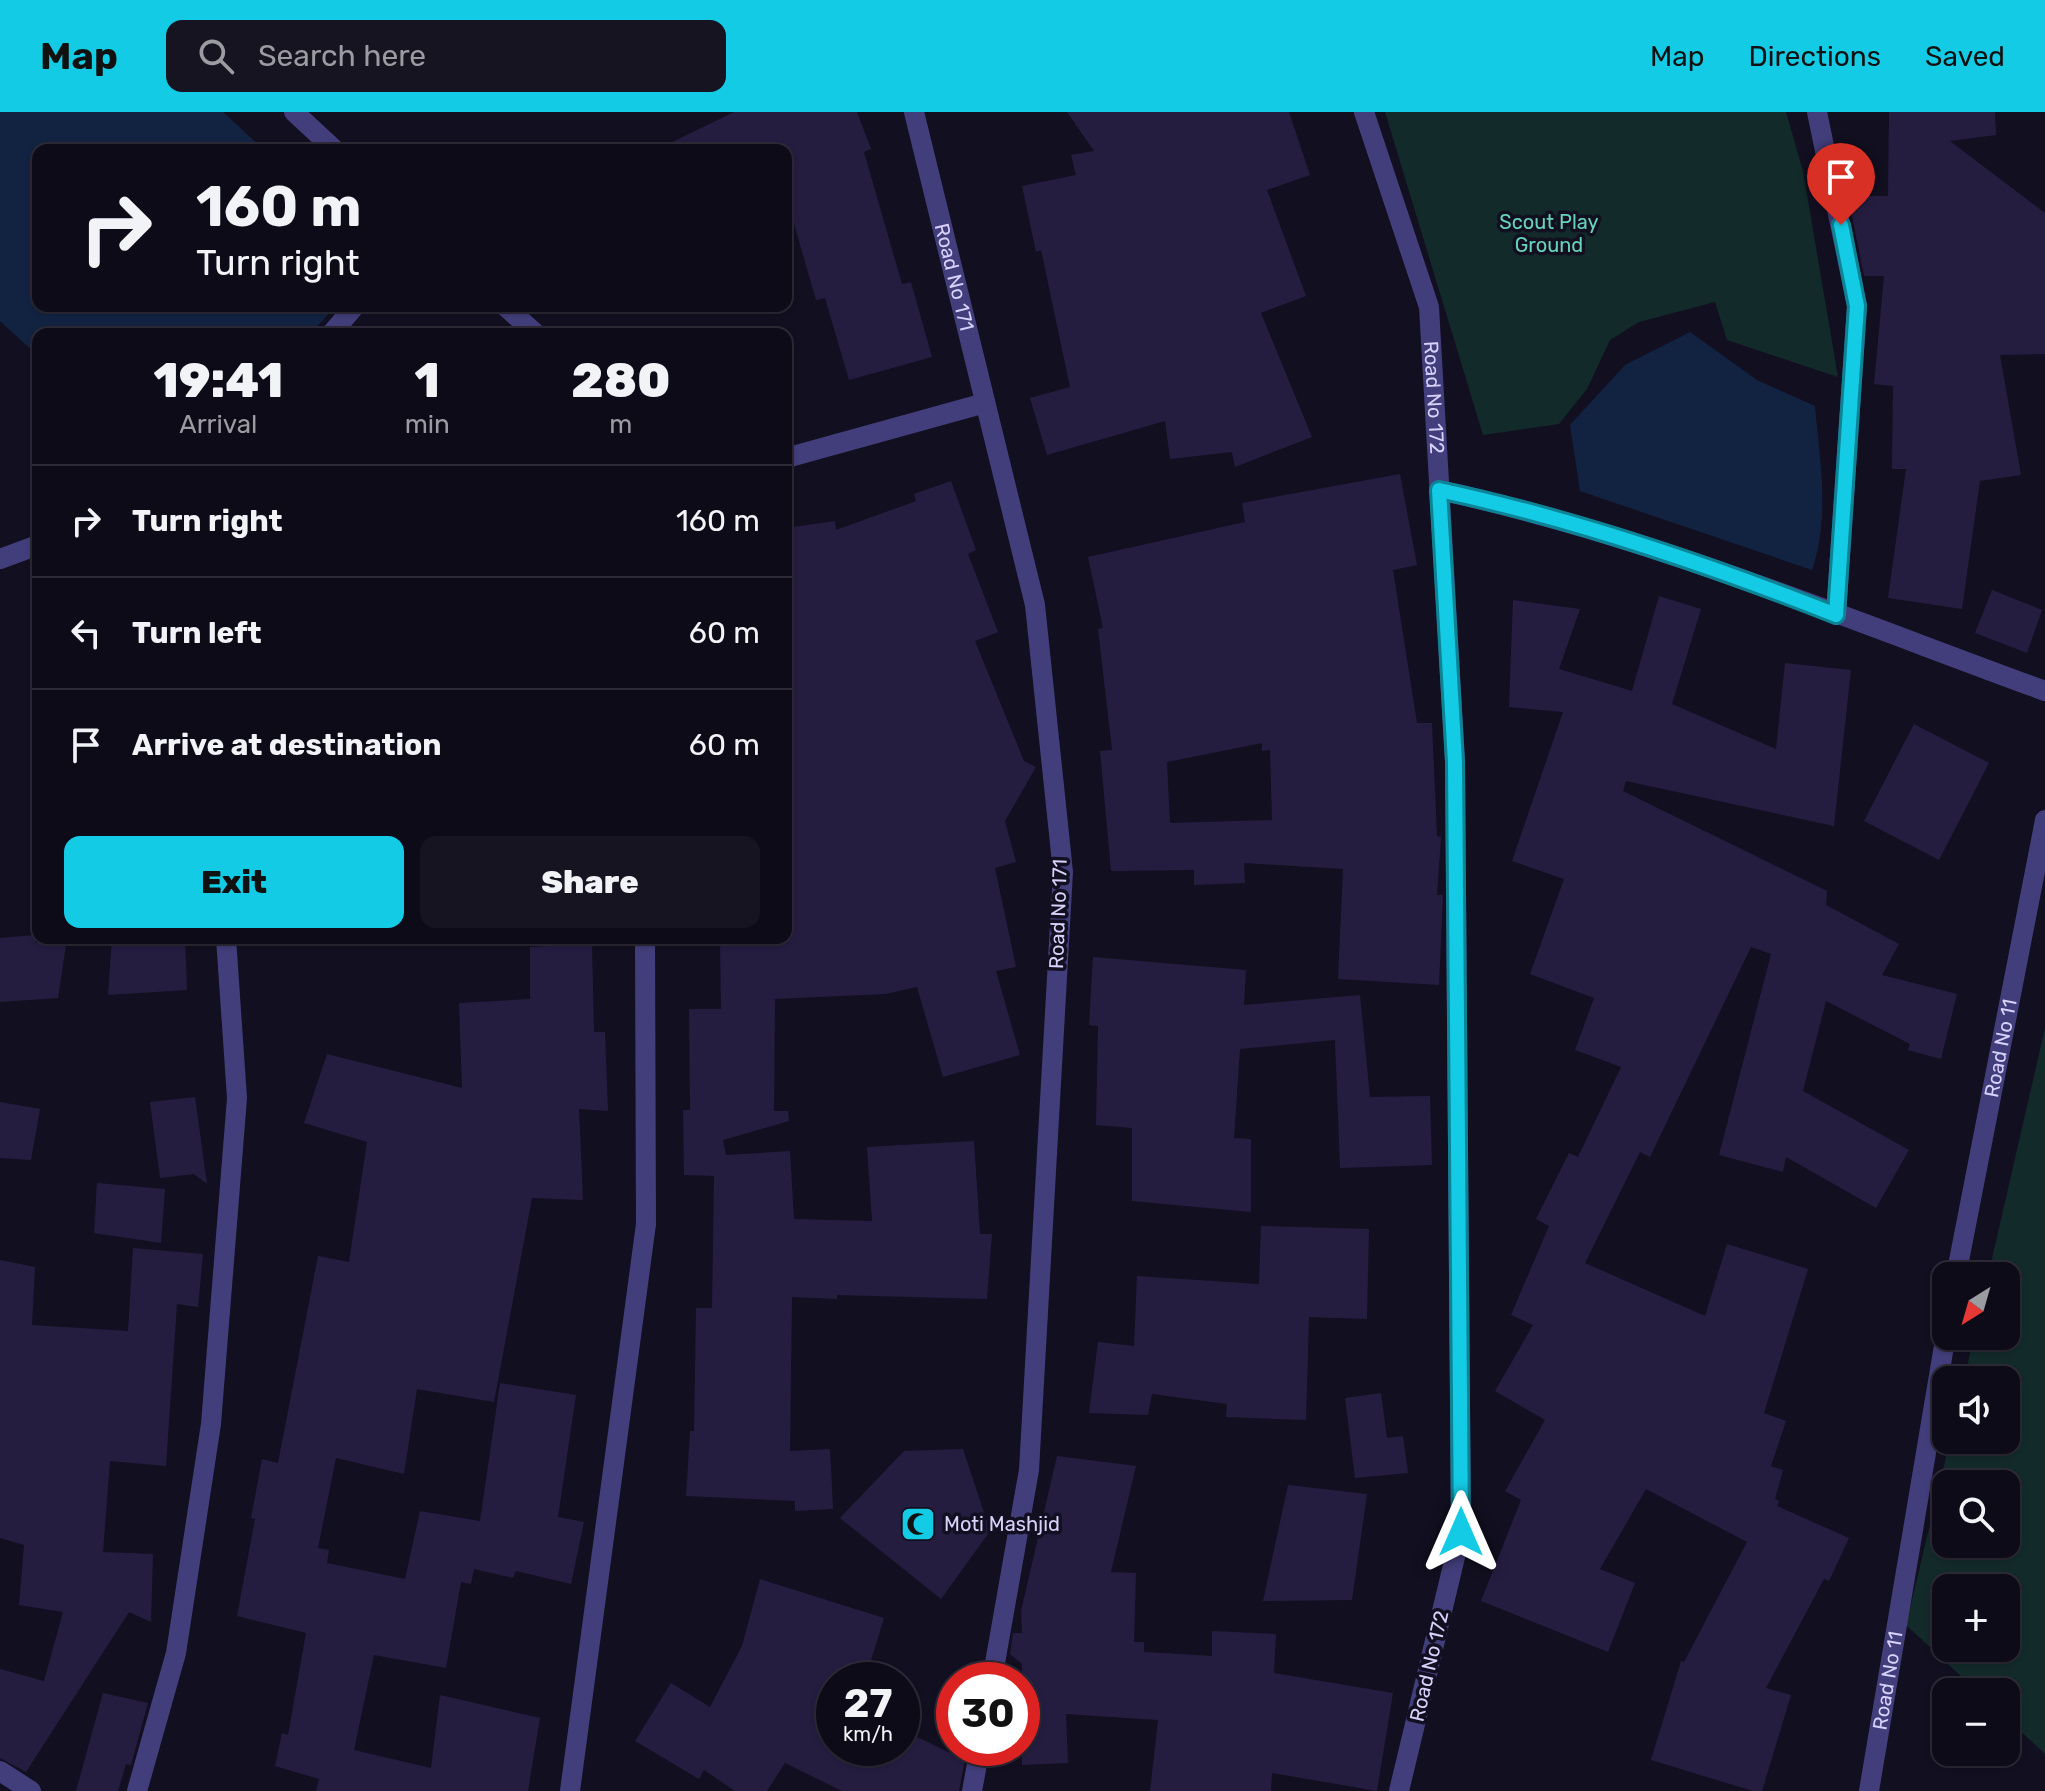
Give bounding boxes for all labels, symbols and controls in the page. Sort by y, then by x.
search box [166,20,726,92]
text: Map [40,33,118,79]
icon: search [194,34,238,78]
text: Search here [258,38,426,74]
text: Map [1650,40,1704,73]
text: Directions [1748,40,1881,73]
text: Saved [1925,40,2005,73]
pin [1807,143,1875,225]
icon: arrive [1819,155,1863,199]
text: 160 m [196,174,362,240]
icon: right [64,176,168,280]
park label: Scout Play Ground [1499,210,1599,257]
street label: Road No 171 [930,221,979,333]
text: Turn right [196,241,360,284]
street label: Road No 172 [1419,340,1449,454]
text: 19:41 [153,352,283,409]
text: 1 [415,352,440,409]
text: 280 [571,352,671,409]
text: Arrival [179,409,257,440]
text: min [405,409,450,440]
text: m [609,409,632,440]
icon: right [64,499,108,543]
text: Turn right [132,503,283,539]
text: 160 m [676,503,760,539]
icon: left [64,611,108,655]
text: Turn left [132,615,262,651]
text: 60 m [689,615,760,651]
icon: arrive [64,723,108,767]
text: Arrive at destination [132,727,442,763]
text: 60 m [689,727,760,763]
button: Exit [64,836,404,928]
button: Share [420,836,760,928]
street label: Road No 171 [1044,859,1072,969]
street label: Road No 11 [1979,997,2022,1100]
north arrow [1932,1262,2020,1350]
map controls [1932,1262,2020,1766]
button: sound [1932,1366,2020,1454]
button: search [1932,1470,2020,1558]
position arrow [1419,1490,1503,1574]
mosque icon: Moti Mashjid [899,1505,937,1543]
place label: Moti Mashjid [944,1512,1060,1536]
button: + [1932,1574,2020,1662]
street label: Road No 172 [1405,1608,1453,1724]
street label: Road No 11 [1867,1629,1908,1732]
speed limit sign: 30 [936,1662,1040,1766]
button: − [1932,1678,2020,1766]
text: 27 [844,1680,892,1727]
text: km/h [843,1722,893,1746]

